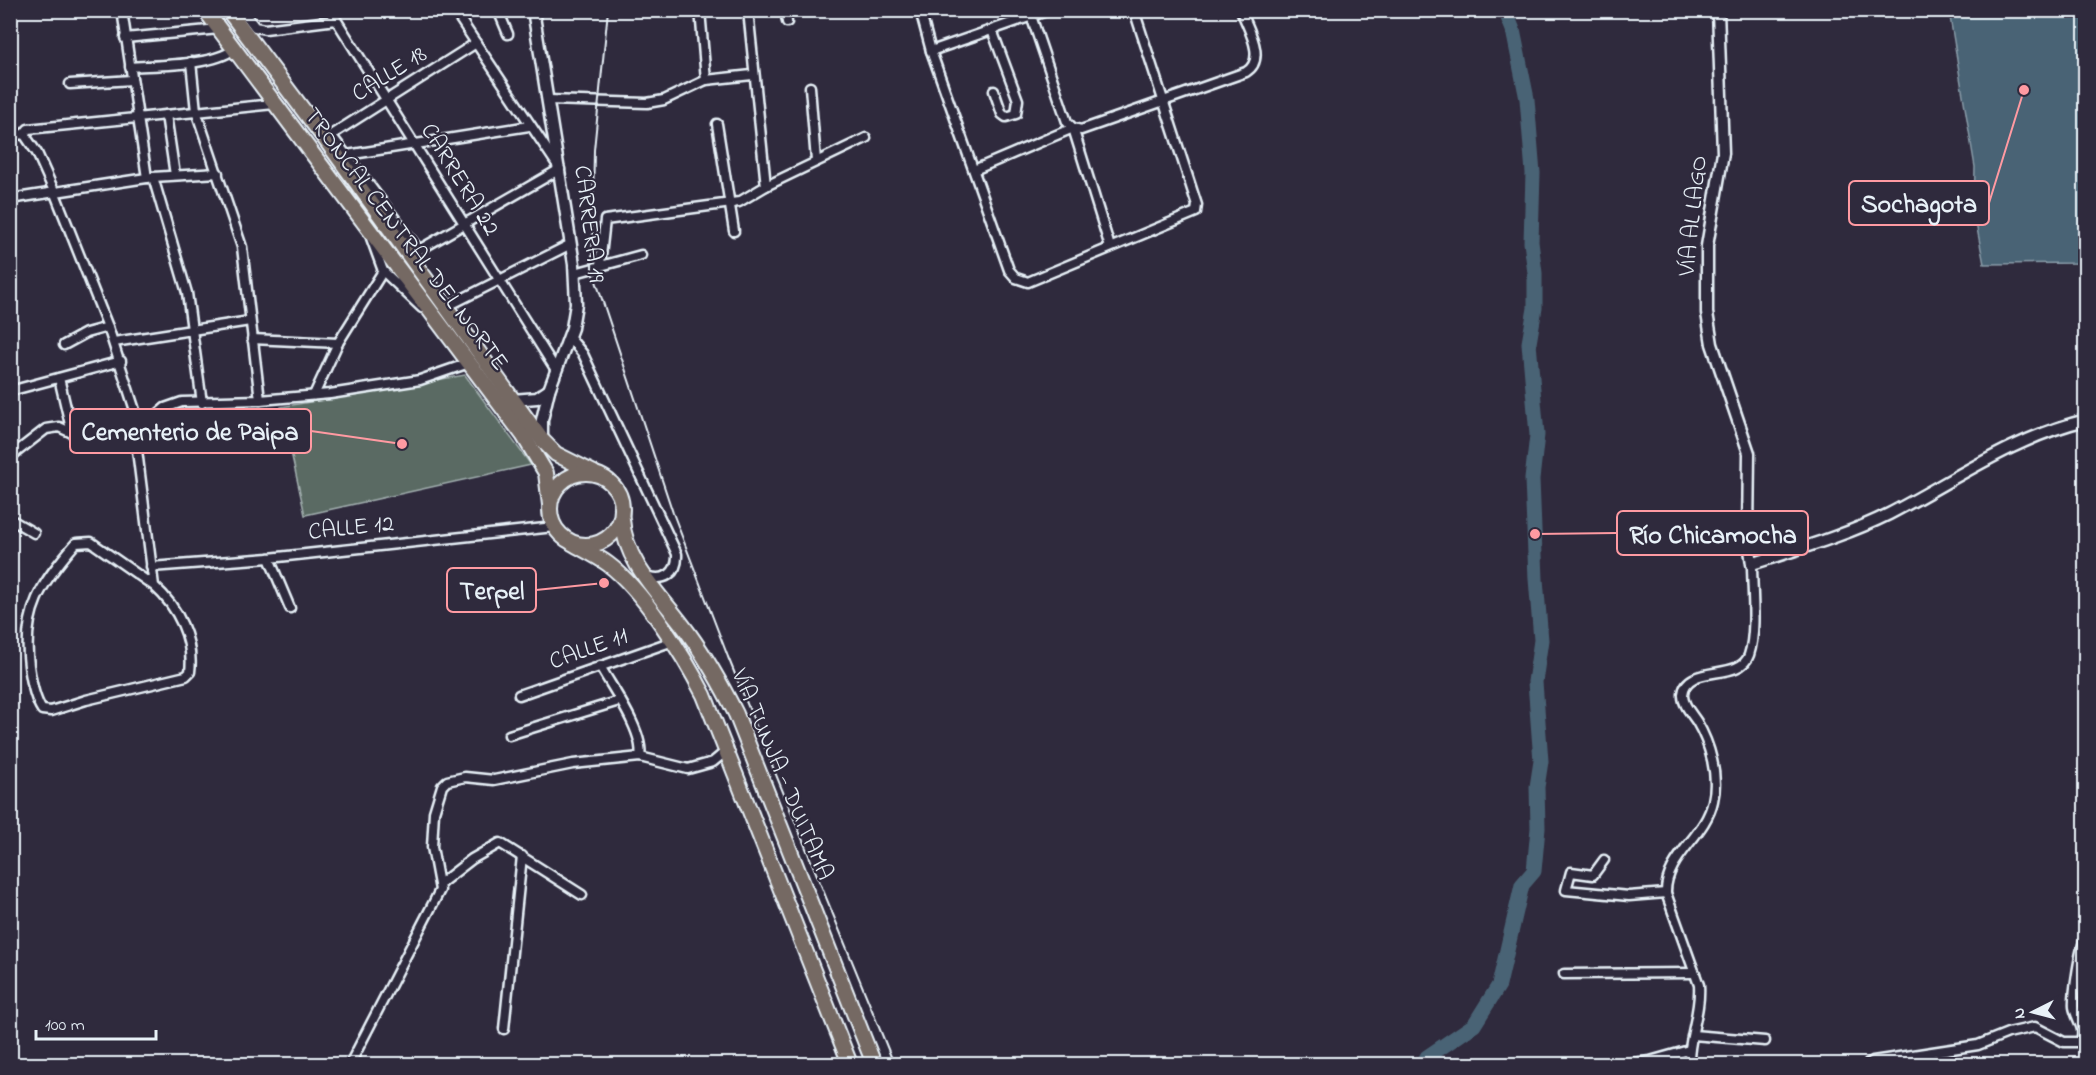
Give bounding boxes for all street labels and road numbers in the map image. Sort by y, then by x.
street label: CALLE 18 [346,38,434,112]
street label: TRONCAL CENTRAL DEL NORTE [294,101,516,379]
street label: CARRERA 22 [411,117,508,243]
street label: VÍA AL LAGO [1670,154,1718,279]
street label: CARRERA 19 [563,163,613,285]
street label: CALLE 12 [306,507,396,551]
street label: CALLE 11 [545,619,634,680]
street label: VÍA TUNJA - DUITAMA [720,663,841,886]

